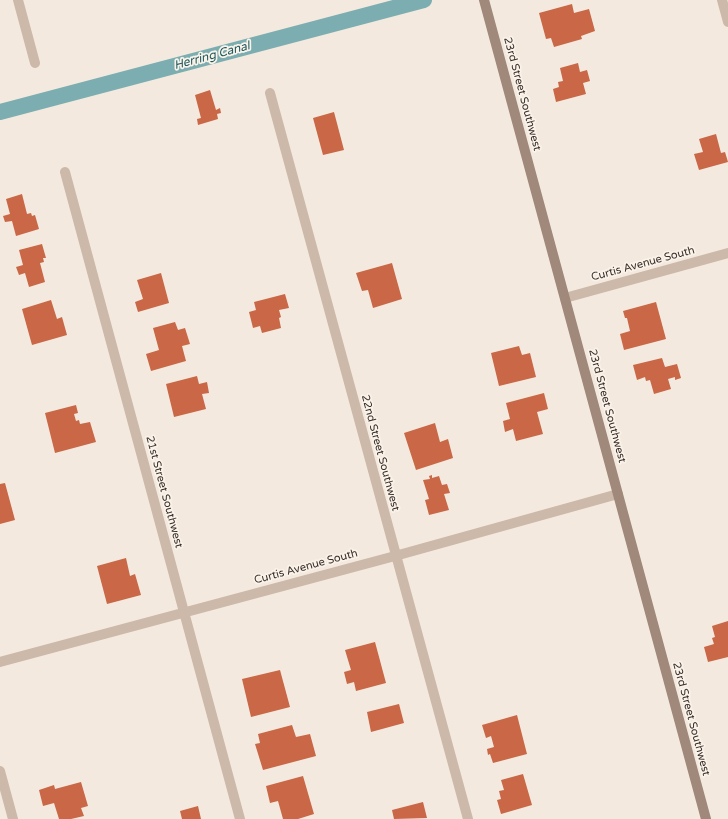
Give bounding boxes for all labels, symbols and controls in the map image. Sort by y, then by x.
street label: 23rd Street Southwest [500,36,544,152]
water label: Herring Canal [172,39,252,73]
street label: Curtis Avenue South [590,244,696,284]
street label: 23rd Street Southwest [585,348,629,464]
street label: 22nd Street Southwest [358,393,402,513]
street label: 21st Street Southwest [143,434,185,550]
street label: Curtis Avenue South [253,547,359,587]
street label: 23rd Street Southwest [669,661,713,777]

